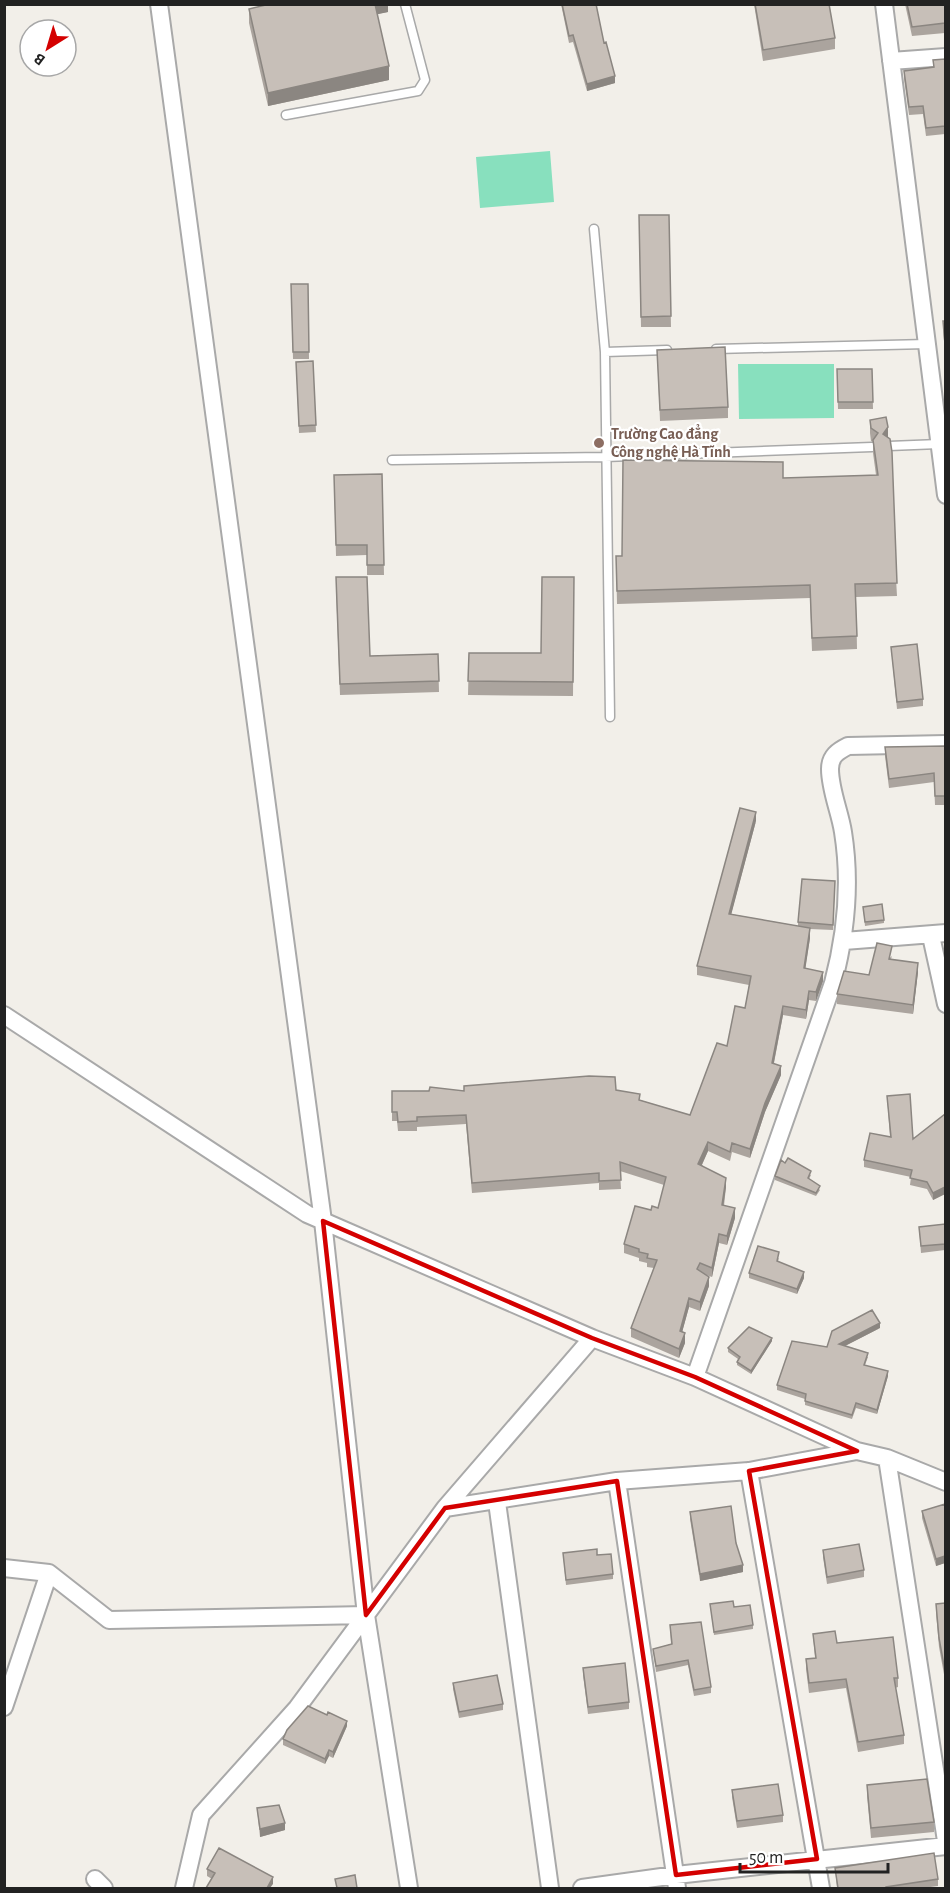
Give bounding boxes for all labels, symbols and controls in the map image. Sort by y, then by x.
north arrow [18,18,78,78]
text: B [31,50,48,68]
place label: Trường Cao đẳng Công nghệ Hà Tĩnh [611,424,731,460]
marker: Trường Cao đẳng Công nghệ Hà Tĩnh [592,436,606,450]
scale bar [740,1836,888,1874]
text: 50 m [749,1849,783,1867]

